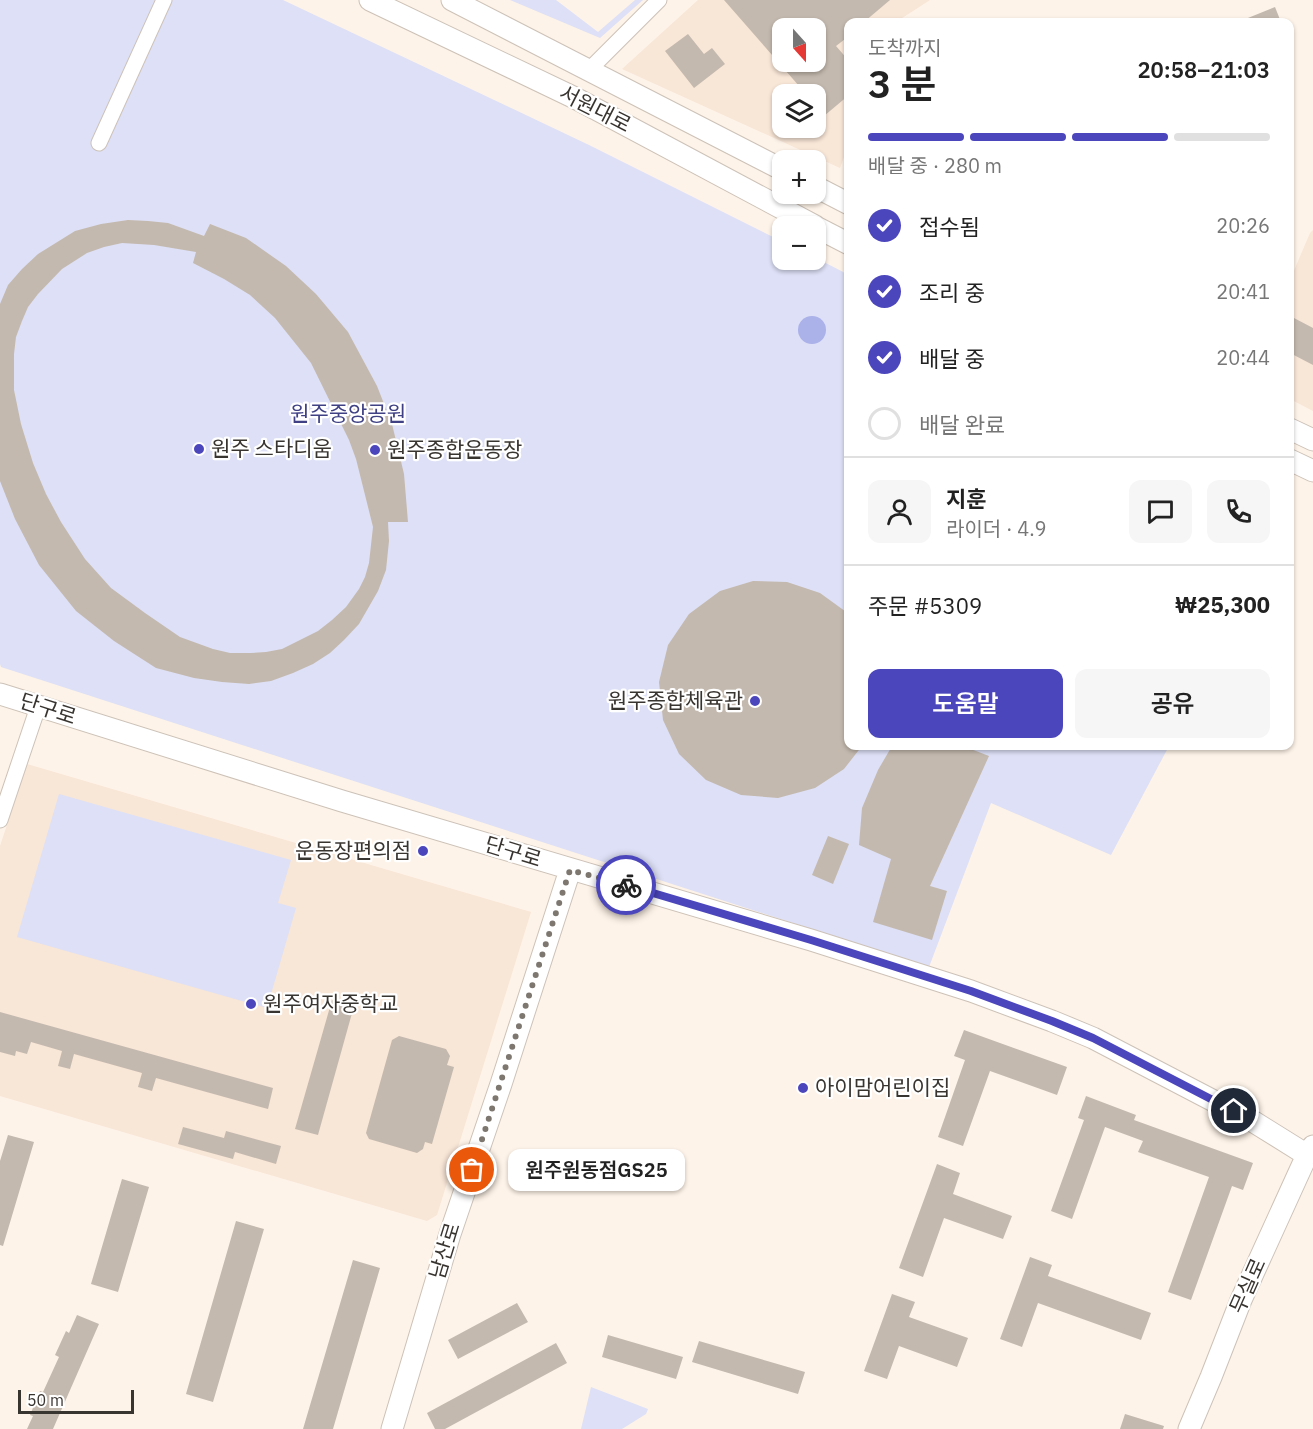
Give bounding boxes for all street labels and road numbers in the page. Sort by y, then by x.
street label: 서원대로 [555,78,636,138]
street label: 단구로 [16,686,80,730]
street label: 단구로 [481,829,545,873]
street label: 남산로 [422,1219,466,1283]
street label: 무실로 [1223,1253,1272,1318]

